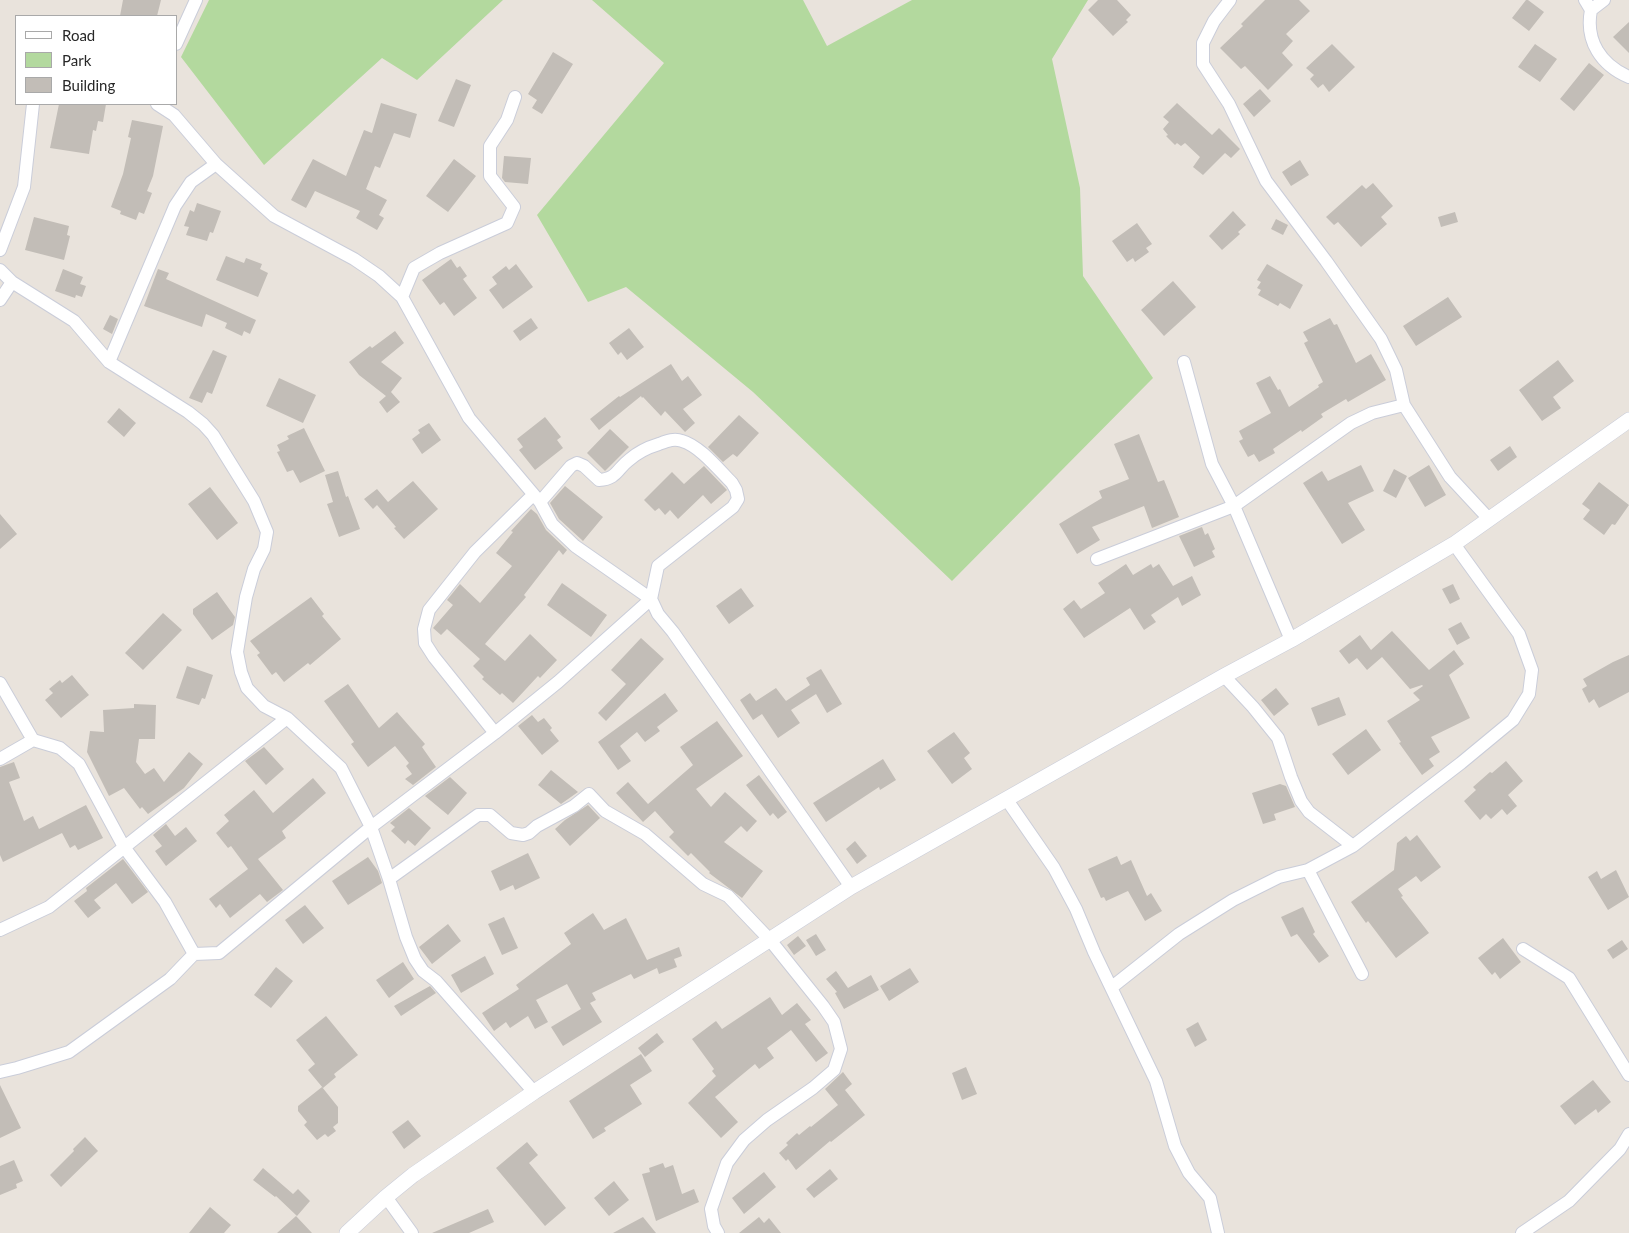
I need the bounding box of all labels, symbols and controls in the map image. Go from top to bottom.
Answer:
legend [15,15,178,105]
text: Road [62,26,95,44]
text: Park [62,51,91,69]
text: Building [62,76,115,94]

